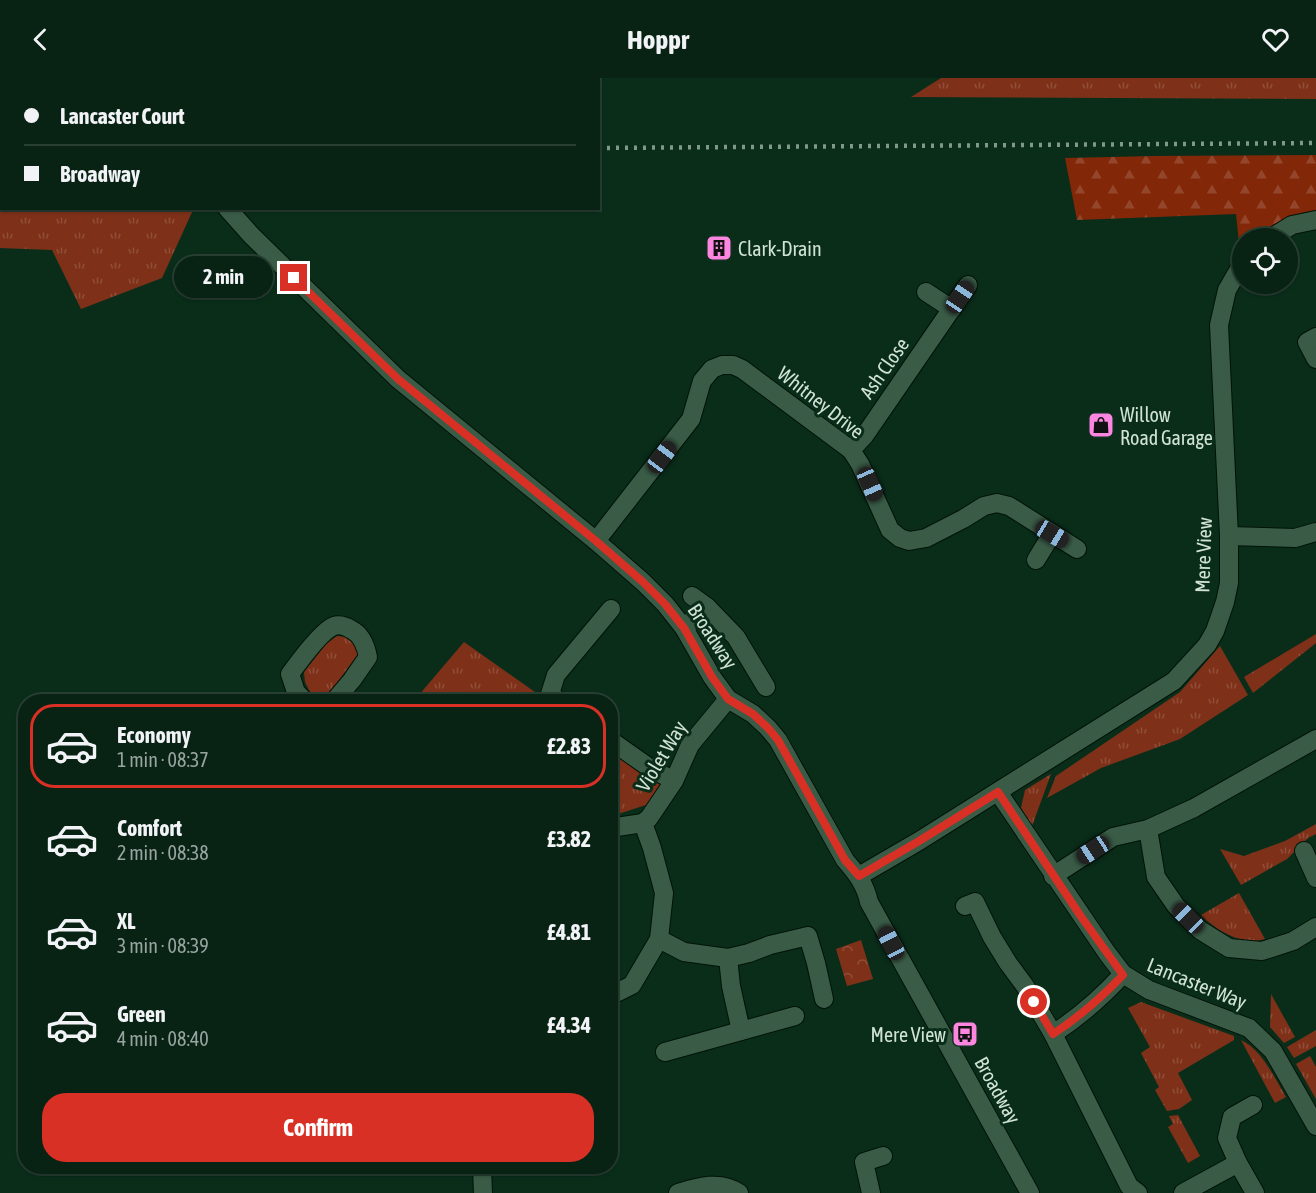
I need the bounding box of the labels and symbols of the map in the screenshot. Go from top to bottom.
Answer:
building icon: Clark-Drain [704,233,734,263]
place label: Clark-Drain [738,237,822,260]
callout: 2 min [174,257,273,299]
route end [280,264,307,291]
car [942,277,978,317]
street label: Ash Close [855,333,913,403]
street label: Whitney Drive [773,361,869,443]
place label: Willow Road Garage [1120,403,1213,449]
shop icon: Willow Road Garage [1086,410,1116,440]
car [644,437,680,477]
car [854,464,886,504]
car [1032,517,1072,551]
street label: Mere View [1190,517,1216,593]
street label: Broadway [684,599,742,673]
street label: Violet Way [631,717,691,795]
car [1073,833,1113,867]
car [1169,899,1207,937]
car [875,923,907,963]
street label: Lancaster Way [1144,953,1250,1013]
route start [1020,988,1047,1015]
bus stop icon: Mere View [950,1019,980,1049]
place label: Mere View [871,1023,946,1046]
street label: Broadway [970,1053,1026,1127]

